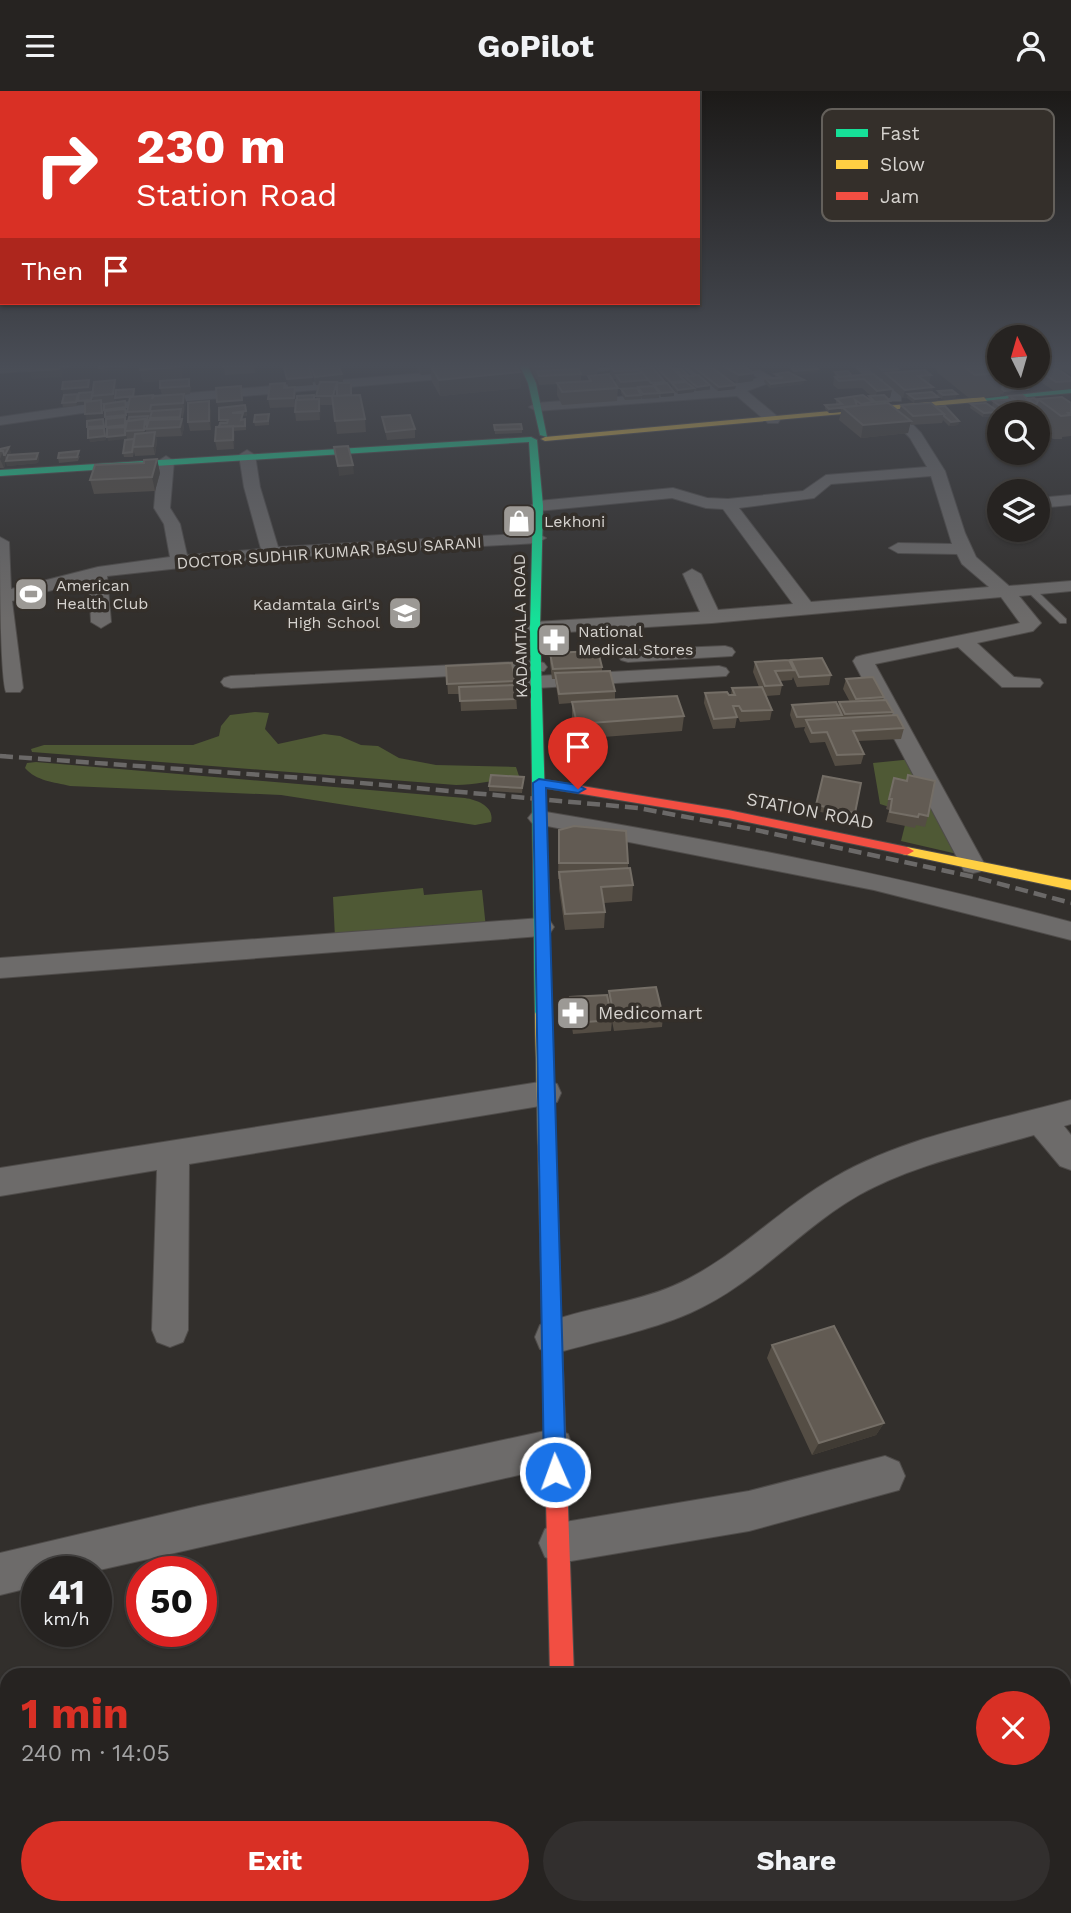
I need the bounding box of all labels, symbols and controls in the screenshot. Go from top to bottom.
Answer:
icon: menu [21,27,59,65]
text: GoPilot [477,27,594,65]
icon: person [1012,27,1050,65]
legend [822,109,1054,221]
text: 230 m [136,117,286,175]
icon: right [21,119,112,210]
text: Fast [880,122,919,145]
text: Slow [880,153,925,176]
text: Station Road [136,176,337,214]
text: Jam [880,185,919,208]
icon: arrive [97,252,135,290]
text: Then [21,256,83,286]
north arrow [987,325,1050,389]
map controls [987,325,1050,542]
button: search [987,402,1050,465]
button: layers [987,479,1050,542]
shop icon: Lekhoni [500,502,538,540]
place label: Lekhoni [544,512,605,531]
street label: DOCTOR SUDHIR KUMAR BASU SARANI [176,532,482,573]
street label: KADAMTALA ROAD [510,554,531,698]
sports icon: American Health Club [12,575,50,613]
place label: American Health Club [56,576,148,613]
school or university icon: Kadamtala Girl's High School [386,594,424,632]
place label: Kadamtala Girl's High School [253,595,380,632]
pharmacy icon: National Medical Stores [535,621,573,659]
place label: National Medical Stores [578,622,693,659]
pin [548,717,608,789]
icon: arrive [559,728,597,766]
street label: STATION ROAD [745,788,876,833]
pharmacy icon: Medicomart [554,994,592,1032]
place label: Medicomart [598,1002,703,1023]
position arrow [518,1435,592,1509]
speed limit sign: 50 [126,1556,217,1647]
text: 41 [48,1571,85,1613]
text: km/h [43,1608,90,1629]
text: 1 min [21,1689,129,1738]
button: close [976,1691,1050,1765]
text: 240 m · 14:05 [21,1740,170,1767]
button: Exit [21,1821,529,1901]
button: Share [543,1821,1050,1901]

